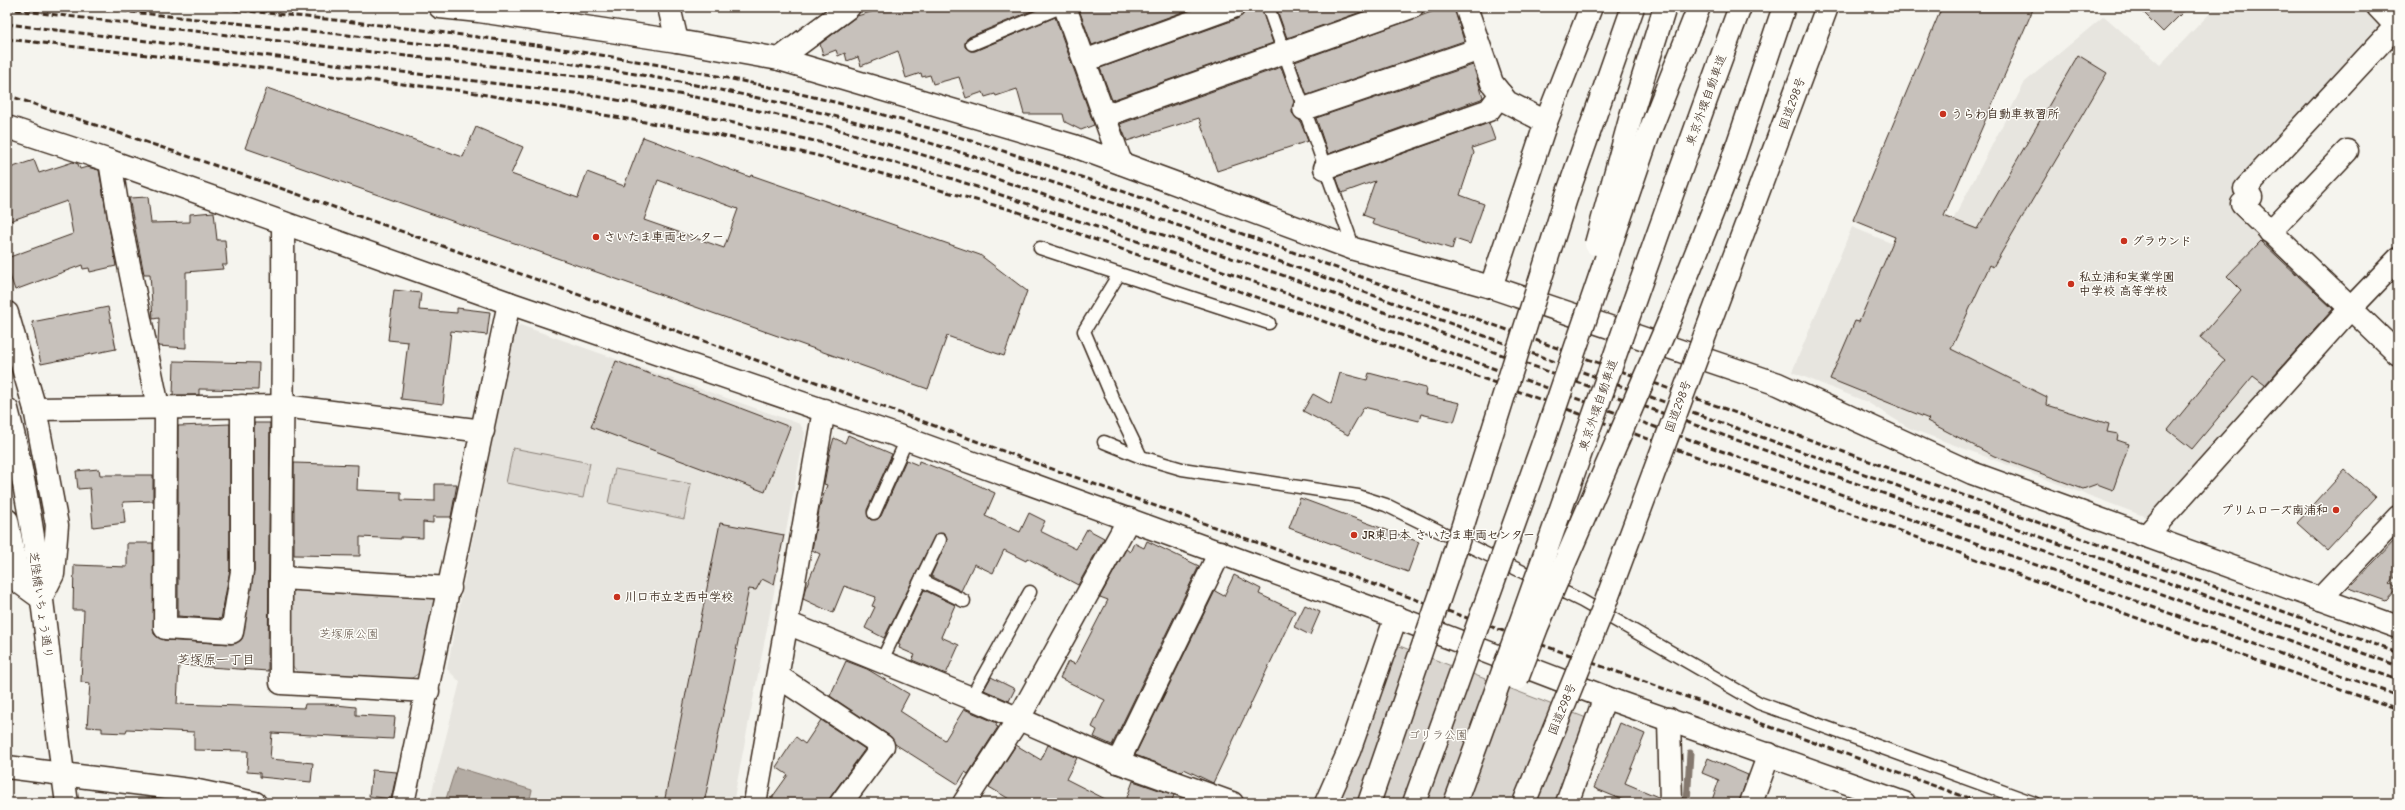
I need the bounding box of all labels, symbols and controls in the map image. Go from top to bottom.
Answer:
street label: 東京外環自動車道 [1683,52,1729,148]
street label: 国道298号 [1776,75,1808,131]
place label: うらわ自動車教習所 [1951,107,2060,121]
marker: うらわ自動車教習所 [1938,109,1948,119]
place label: さいたま車両センター [604,230,724,244]
marker: さいたま車両センター [591,232,601,242]
place label: グラウンド [2132,234,2192,248]
marker: グラウンド [2119,236,2129,246]
place label: 私立浦和実業学園 中学校 高等学校 [2079,270,2175,298]
marker: 私立浦和実業学園 中学校 高等学校 [2066,279,2076,289]
street label: 東京外環自動車道 [1576,357,1620,453]
street label: 国道298号 [1662,378,1694,434]
place label: プリムローズ南浦和 [2221,503,2328,517]
marker: プリムローズ南浦和 [2331,505,2341,515]
place label: JR東日本 さいたま車両センター [1362,528,1535,542]
marker: JR東日本 さいたま車両センター [1349,530,1359,540]
street label: 芝陸橋いちょう通り [27,551,55,659]
place label: 川口市立芝西中学校 [625,590,733,604]
marker: 川口市立芝西中学校 [612,592,622,602]
park label: 芝塚原公園 [319,627,379,641]
district label: 芝塚原一丁目 [177,652,255,667]
street label: 国道298号 [1545,681,1579,737]
park label: ゴリラ公園 [1408,728,1468,742]

